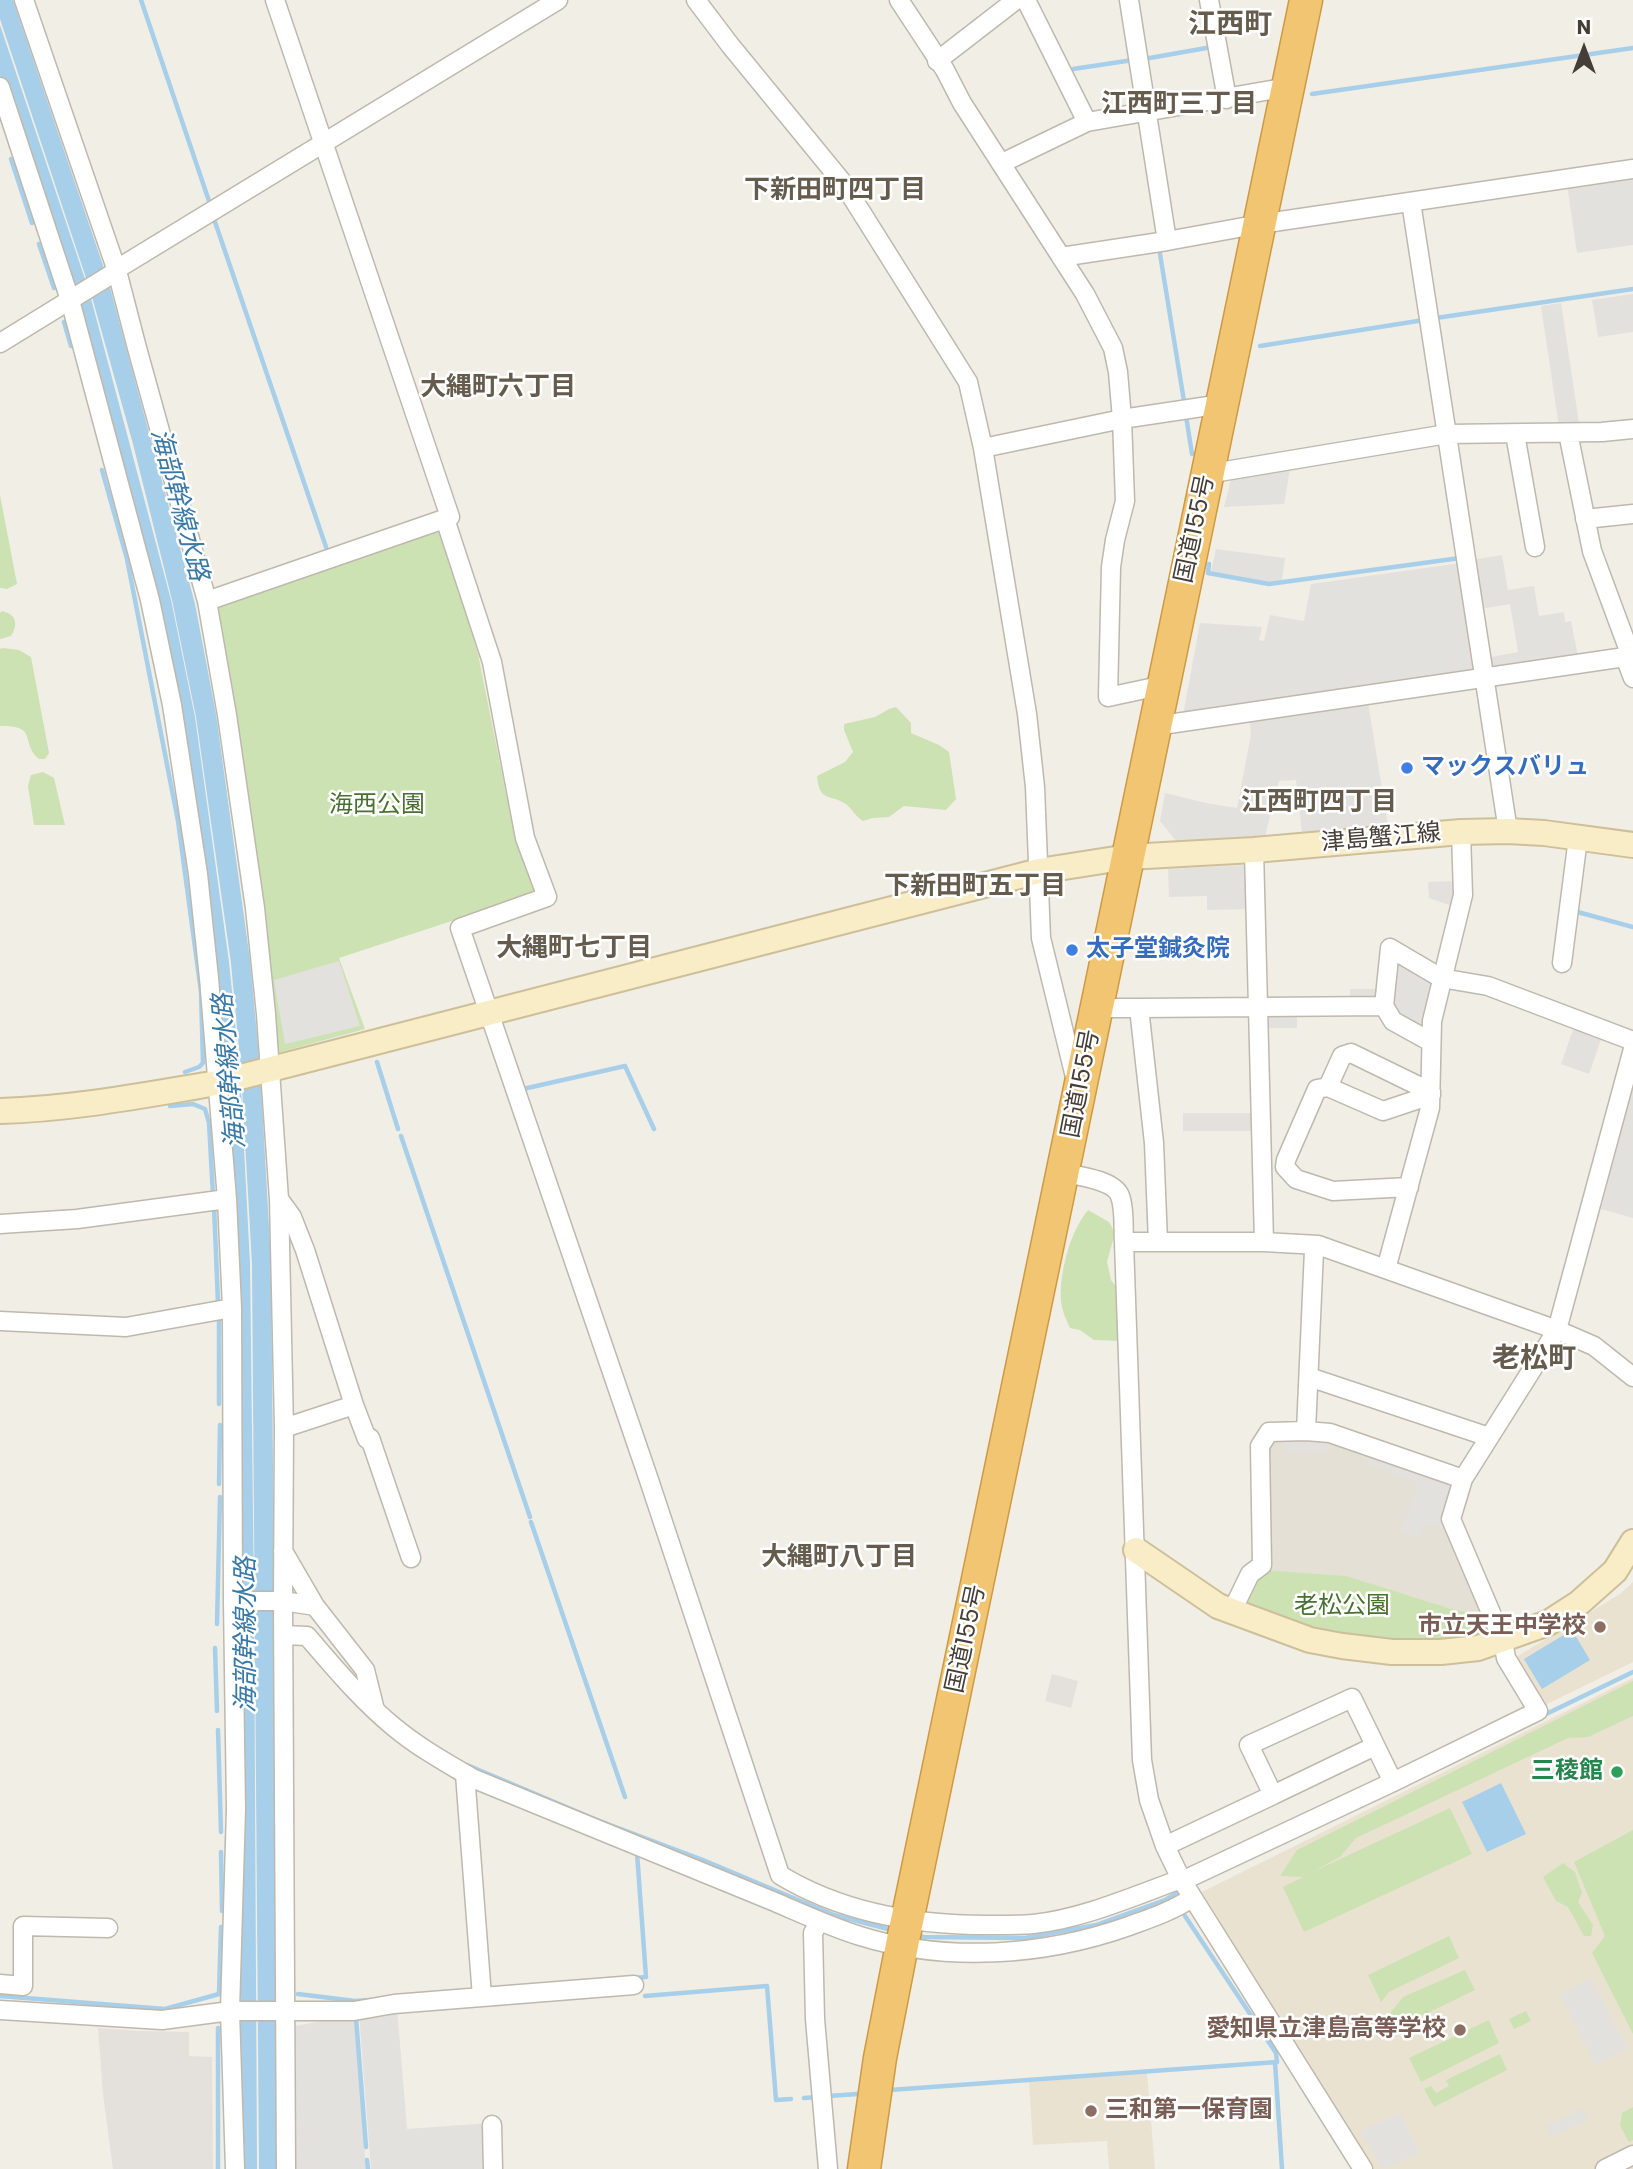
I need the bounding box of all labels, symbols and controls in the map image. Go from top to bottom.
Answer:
district label: 江西町 [1188,9,1272,43]
north arrow [1549,14,1619,84]
text: N [1577,14,1591,41]
district label: 江西町三丁目 [1101,89,1257,121]
district label: 下新田町四丁目 [744,175,926,207]
district label: 大縄町六丁目 [420,372,576,404]
water label: 海部幹線水路 [143,426,213,584]
street label: 国道155号 [1170,472,1222,586]
place label: マックスバリュ [1421,754,1589,782]
marker: マックスバリュ [1399,760,1415,776]
district label: 江西町四丁目 [1241,787,1397,819]
park label: 海西公園 [329,792,425,820]
street label: 津島蟹江線 [1320,819,1442,859]
district label: 下新田町五丁目 [884,871,1066,903]
district label: 大縄町七丁目 [496,933,652,965]
place label: 太子堂鍼灸院 [1086,936,1230,964]
marker: 太子堂鍼灸院 [1064,942,1080,958]
water label: 海部幹線水路 [209,992,253,1150]
street label: 国道155号 [1057,1027,1107,1141]
district label: 老松町 [1492,1343,1576,1377]
district label: 大縄町八丁目 [761,1542,917,1574]
water label: 海部幹線水路 [231,1557,263,1713]
street label: 国道155号 [941,1582,993,1696]
park label: 老松公園 [1294,1593,1390,1621]
place label: 市立天王中学校 [1418,1613,1586,1641]
marker: 市立天王中学校 [1592,1619,1608,1635]
place label: 三稜館 [1531,1758,1603,1786]
marker: 三稜館 [1609,1764,1625,1780]
place label: 愛知県立津島高等学校 [1206,2016,1446,2044]
marker: 愛知県立津島高等学校 [1452,2022,1468,2038]
place label: 三和第一保育園 [1105,2097,1273,2125]
marker: 三和第一保育園 [1083,2103,1099,2119]

